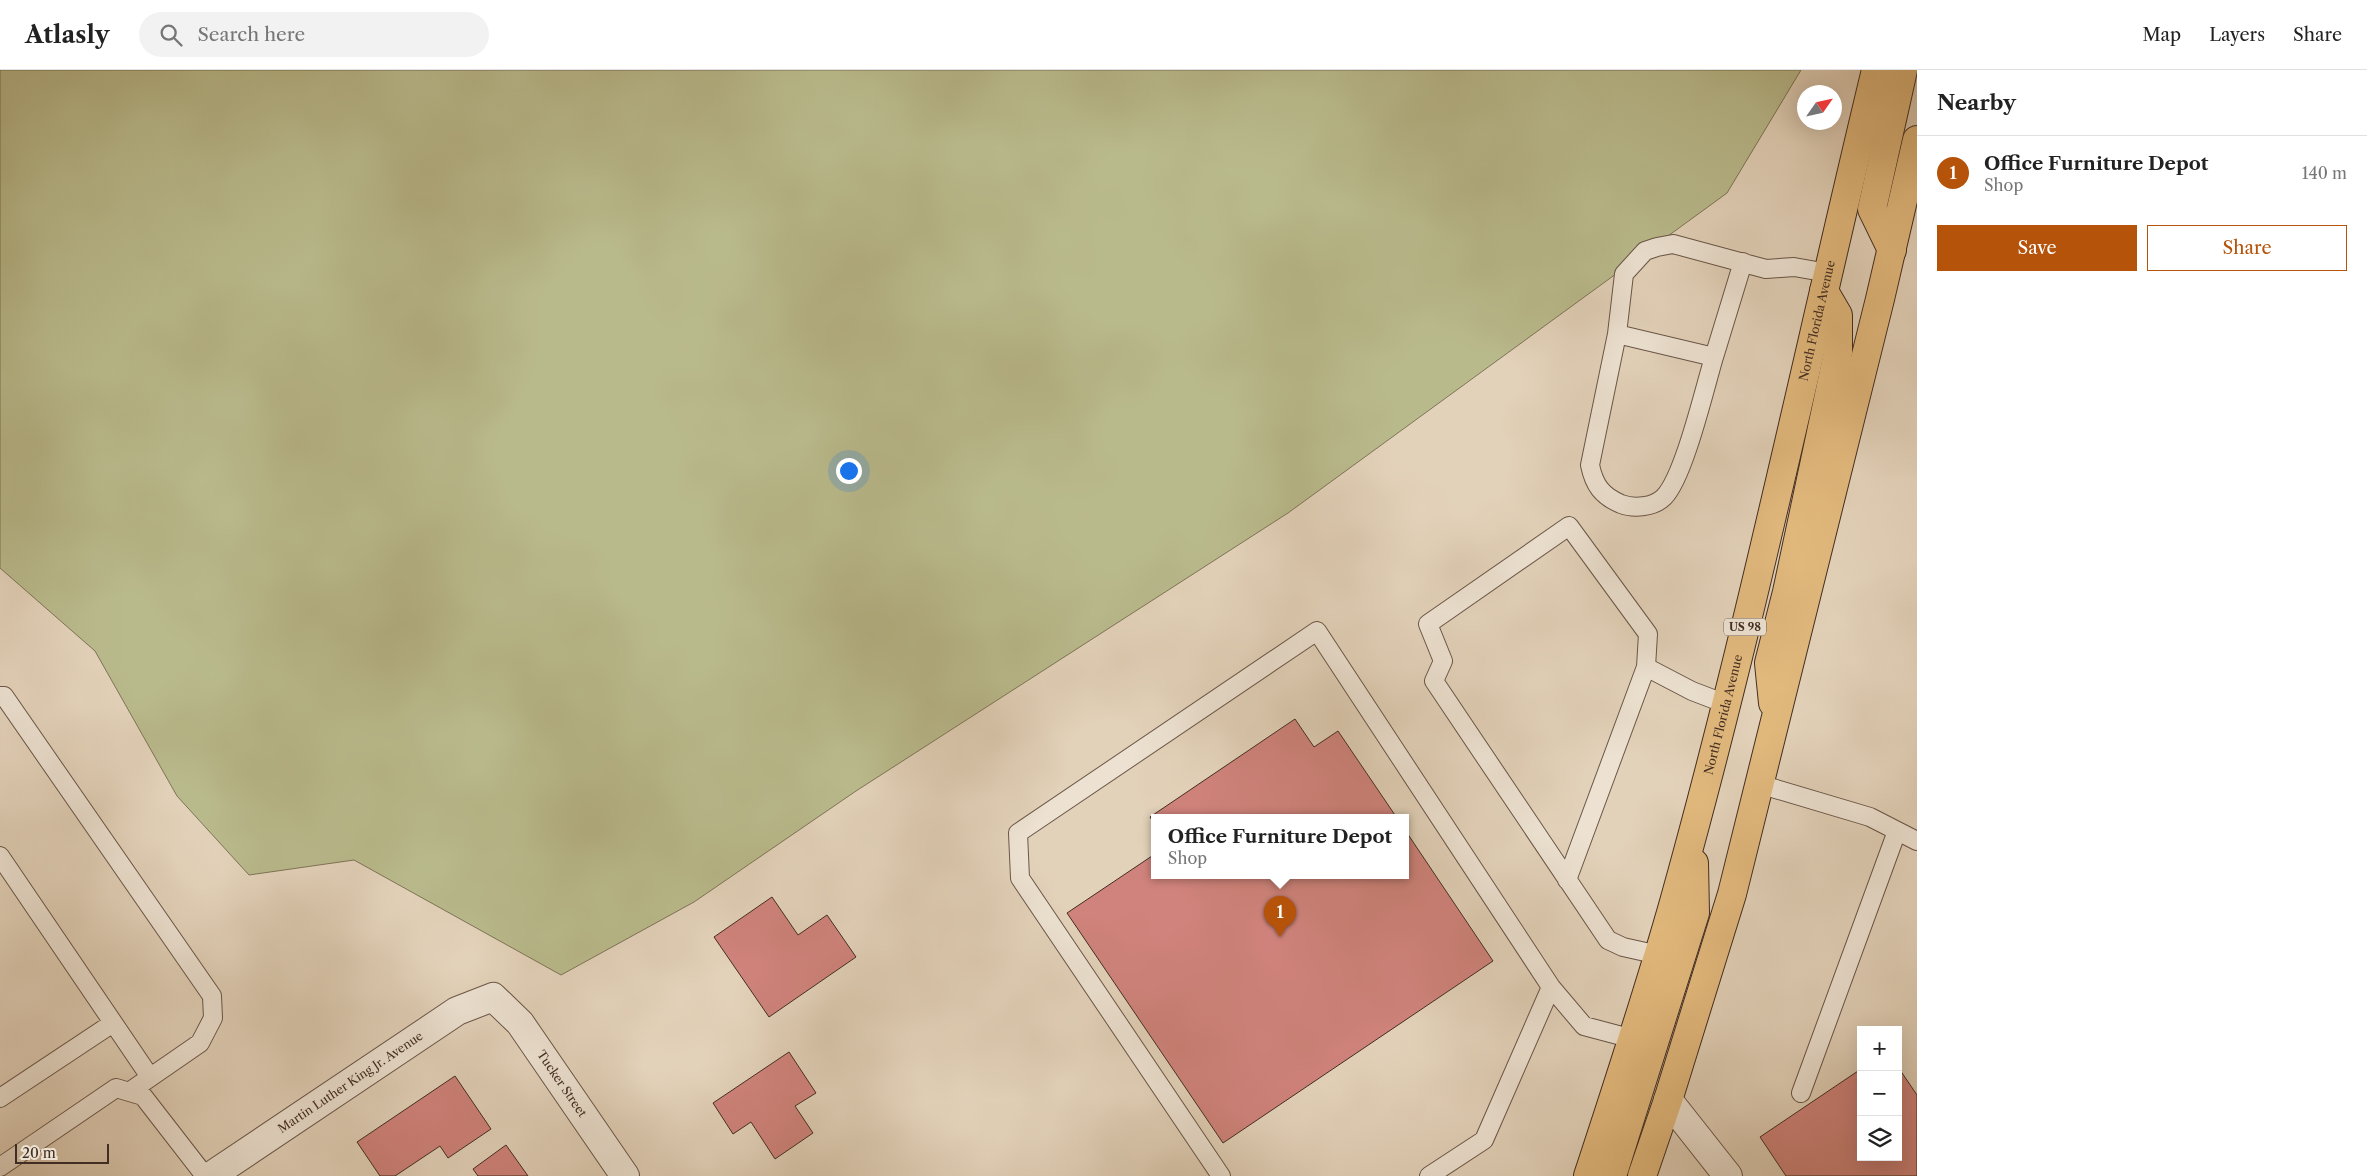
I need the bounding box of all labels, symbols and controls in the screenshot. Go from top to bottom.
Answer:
search box [139,12,489,57]
text: Atlasly [25,20,109,49]
icon: search [157,21,185,49]
text: Search here [197,23,305,46]
text: Map [2143,24,2181,46]
text: Layers [2209,24,2265,46]
text: Share [2293,24,2342,46]
north arrow [1797,85,1842,130]
text: Nearby [1937,90,2016,115]
text: Office Furniture Depot [1984,152,2208,175]
text: 1 [1949,163,1957,183]
text: 140 m [2302,163,2347,183]
text: Shop [1984,175,2023,195]
button: Save [1937,225,2137,271]
button: Share [2147,225,2347,271]
street label: North Florida Avenue [1796,258,1838,382]
your location [836,458,862,484]
road number: US 98 [1724,618,1766,636]
street label: North Florida Avenue [1701,653,1745,776]
popup [1151,814,1409,879]
text: Office Furniture Depot [1168,825,1392,848]
text: Shop [1168,848,1207,868]
pin: 1 [1264,896,1296,937]
map controls [1857,1026,1902,1161]
button: + [1857,1026,1902,1071]
street label: Martin Luther King Jr. Avenue [275,1028,426,1136]
street label: Tucker Street [534,1047,591,1120]
button: − [1857,1071,1902,1116]
button: layers [1857,1116,1902,1161]
scale bar [15,1141,109,1164]
text: 20 m [22,1144,56,1162]

